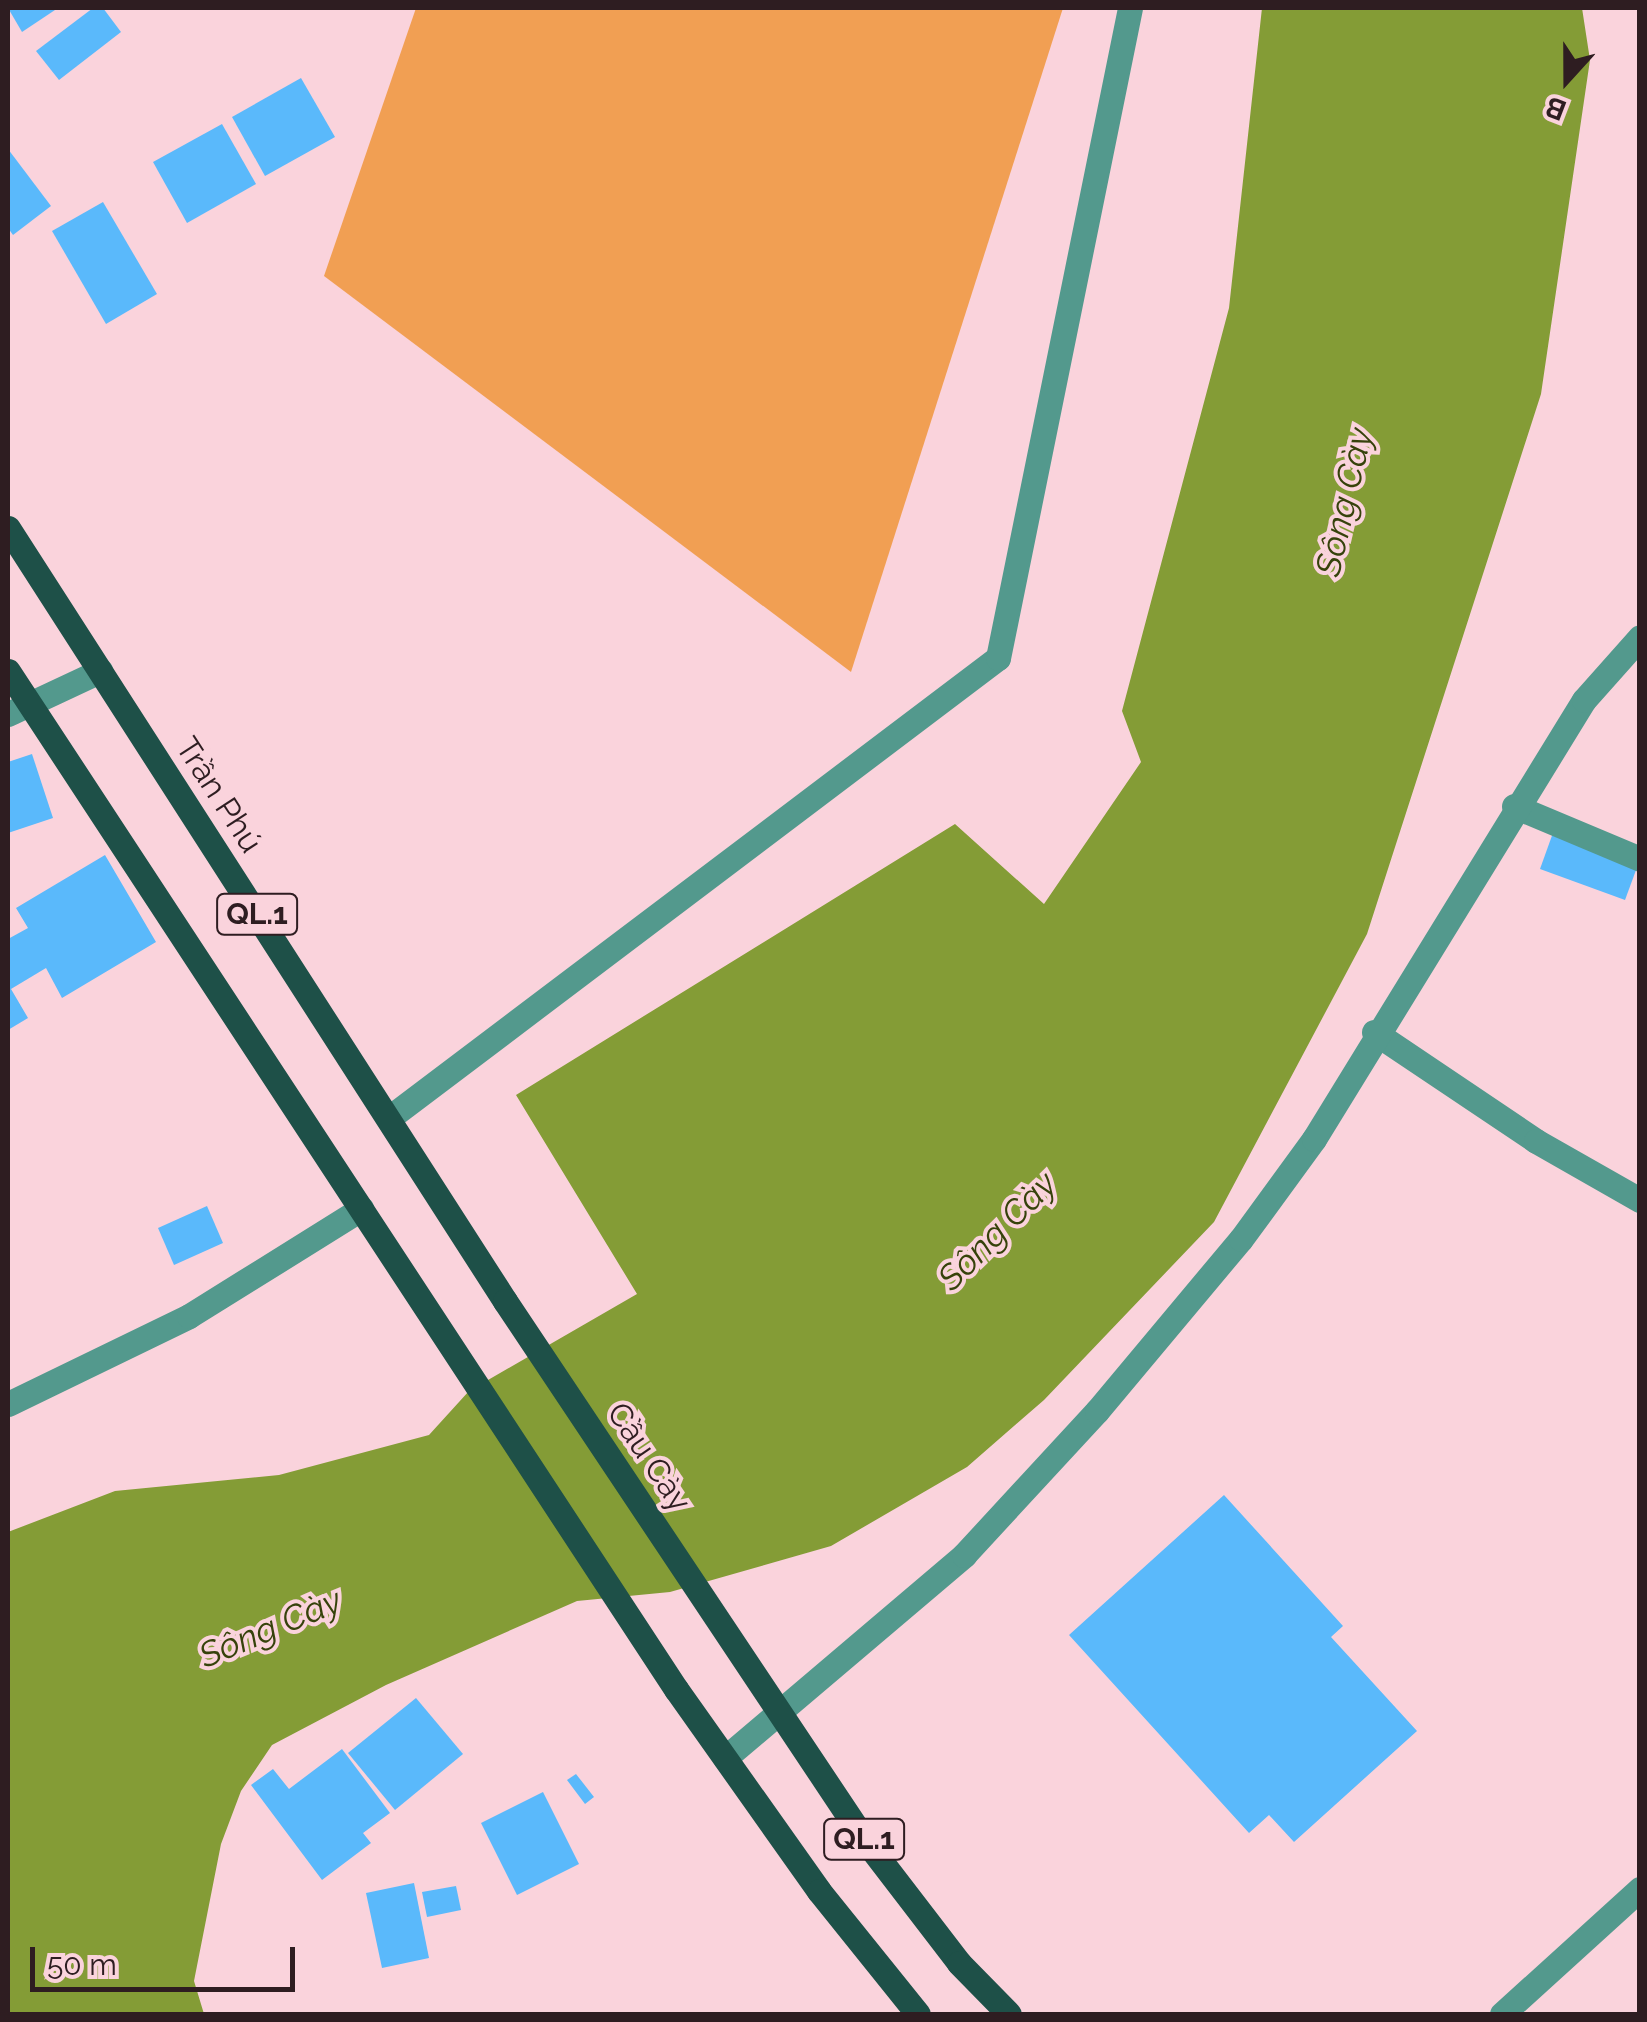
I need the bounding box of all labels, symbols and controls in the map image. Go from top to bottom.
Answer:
north arrow [1517,30,1617,130]
text: B [1541,90,1571,127]
water label: Sông Cày [1307,424,1381,580]
street label: Trần Phú [168,730,270,860]
road number: QL.1 [214,889,300,939]
water label: Sông Cày [929,1163,1065,1299]
street label: Cầu Cày [599,1395,699,1519]
water label: Sông Cày [193,1579,347,1677]
road number: QL.1 [822,1814,906,1864]
scale bar [35,1927,300,1989]
text: 50 m [47,1947,117,1982]

